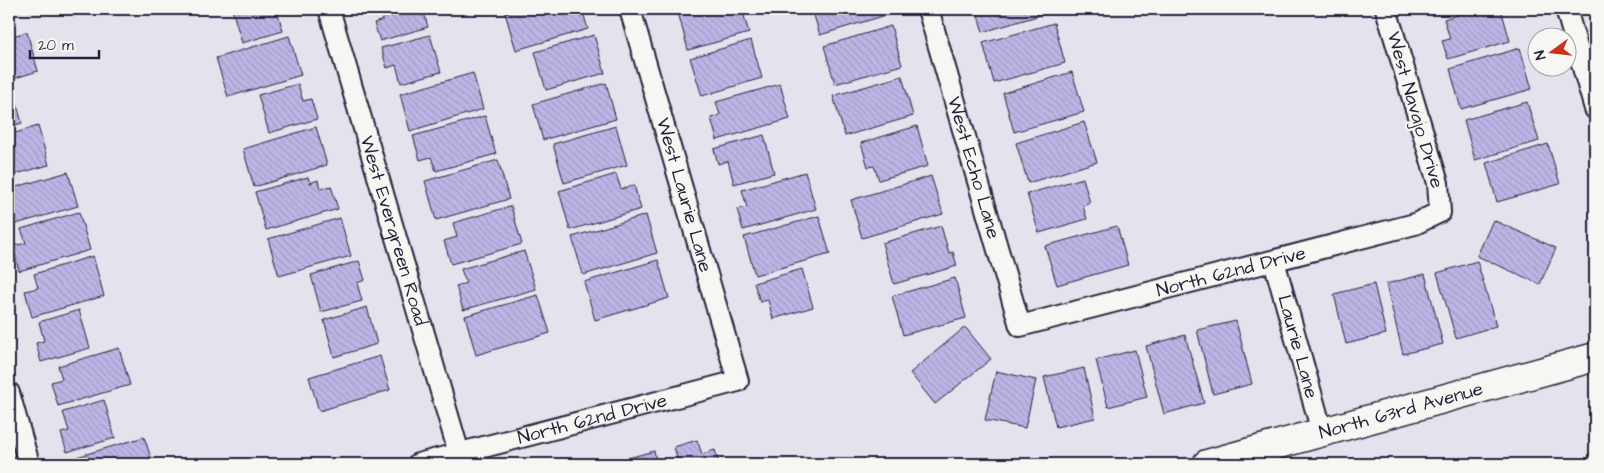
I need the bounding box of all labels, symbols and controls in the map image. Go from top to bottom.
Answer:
scale bar [30,28,99,60]
north arrow [1526,28,1576,78]
street label: West Navajo Drive [1380,29,1450,191]
text: 20 m [38,35,74,56]
text: N [1530,48,1551,62]
street label: West Echo Lane [941,93,1007,242]
street label: West Laurie Lane [649,115,719,275]
street label: West Evergreen Road [353,133,435,329]
street label: North 62nd Drive [1153,239,1309,304]
street label: Laurie Lane [1271,292,1325,402]
street label: North 63rd Avenue [1316,375,1486,446]
street label: North 62nd Drive [515,386,670,451]

